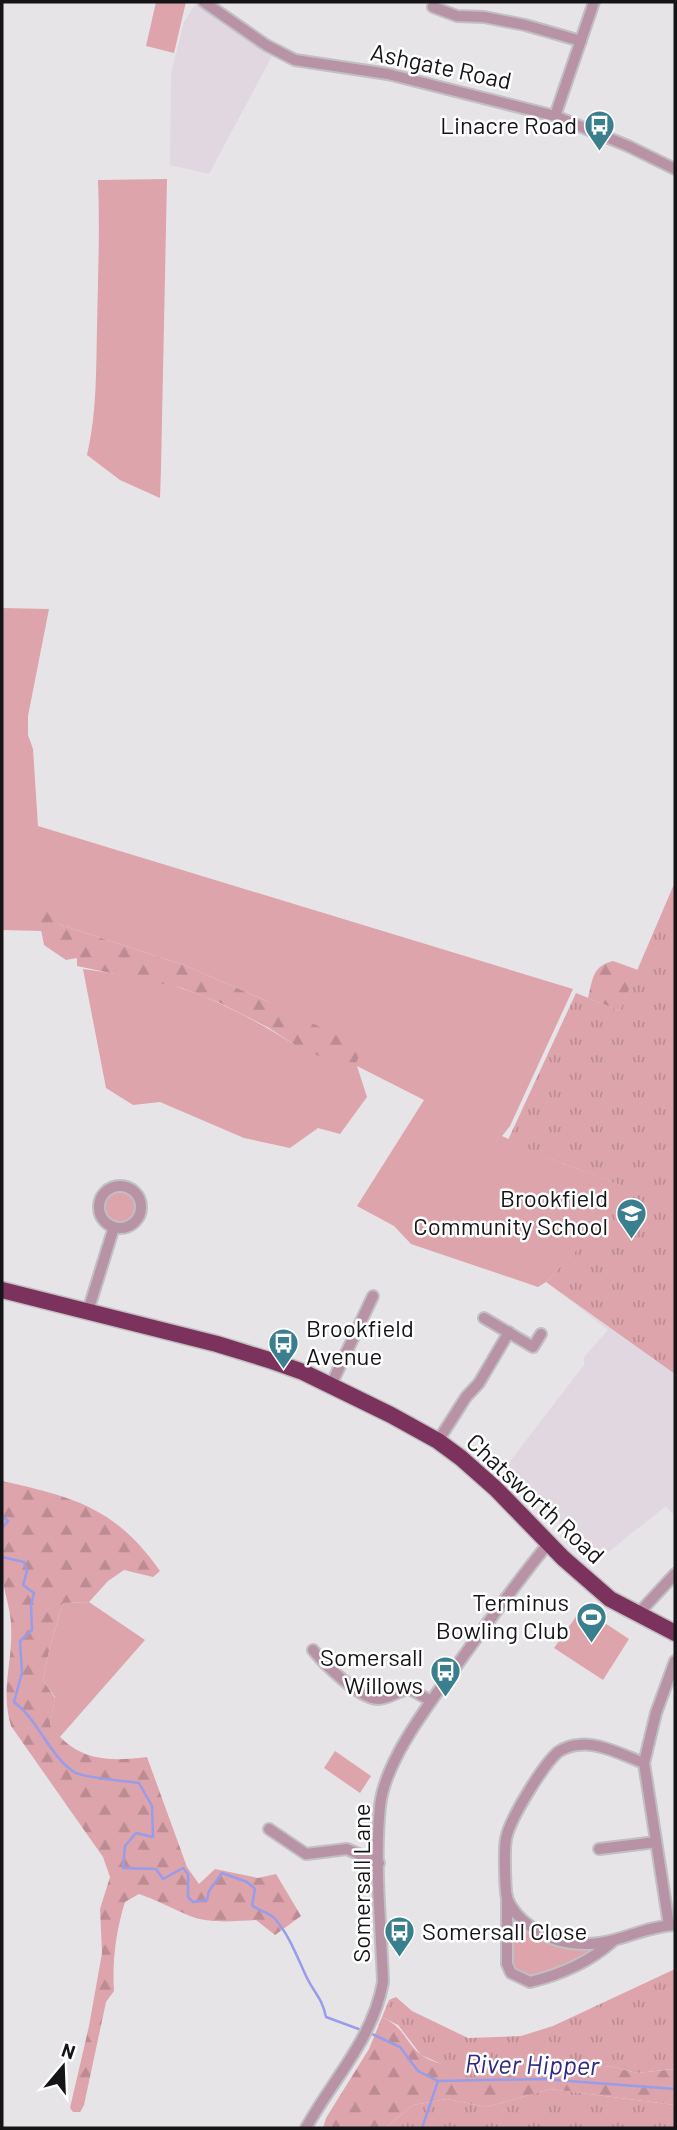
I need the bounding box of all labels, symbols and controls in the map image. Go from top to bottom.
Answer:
street label: Ashgate Road [368,36,514,95]
bus stop icon: Linacre Road [583,109,617,153]
place label: Linacre Road [440,110,577,139]
place label: Brookfield Community School [413,1183,608,1240]
school or university icon: Brookfield Community School [614,1196,648,1240]
place label: Brookfield Avenue [306,1313,414,1370]
bus stop icon: Brookfield Avenue [266,1326,300,1370]
street label: Chatsworth Road [461,1427,611,1569]
place label: Terminus Bowling Club [436,1587,569,1644]
sports icon: Terminus Bowling Club [575,1600,609,1644]
place label: Somersall Willows [320,1642,423,1699]
bus stop icon: Somersall Willows [429,1655,463,1699]
street label: Somersall Lane [346,1803,375,1963]
bus stop icon: Somersall Close [382,1915,416,1959]
place label: Somersall Close [422,1916,587,1945]
north arrow [28,2032,98,2102]
text: N [59,2038,78,2063]
water label: River Hipper [465,2047,600,2080]

